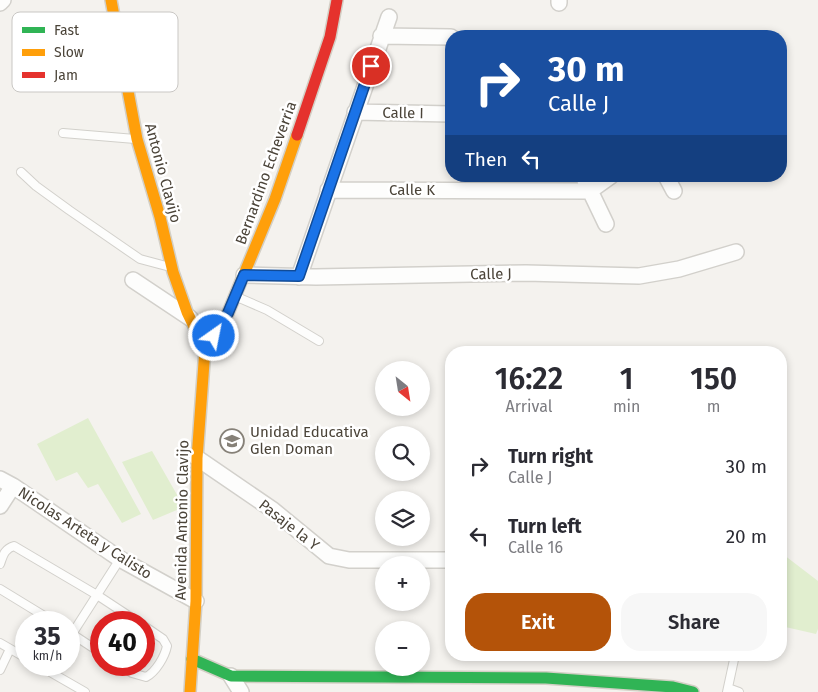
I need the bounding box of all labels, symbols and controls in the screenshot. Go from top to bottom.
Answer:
legend [12,12,178,92]
text: Fast [54,22,80,39]
text: Slow [54,44,84,61]
pin [350,45,392,87]
text: 30 m [548,48,625,90]
icon: right [465,50,530,115]
icon: arrive [357,52,385,80]
text: Jam [54,67,78,84]
text: Calle J [548,90,609,117]
street label: Bernardino Echeverria [232,99,300,247]
street label: Calle I [382,104,424,122]
street label: Antonio Clavijo [141,121,185,225]
icon: left [517,145,545,173]
text: Then [465,148,507,171]
street label: Calle K [389,181,435,199]
street label: Calle J [470,265,512,283]
position arrow [187,309,239,361]
north arrow [375,361,430,416]
map controls [375,361,430,676]
text: 16:22 [495,361,563,397]
text: 1 [620,361,634,397]
text: 150 [690,361,737,397]
text: Arrival [505,397,552,416]
text: min [613,397,640,416]
text: m [707,397,721,416]
place label: Unidad Educativa Glen Doman [250,423,369,458]
button: search [375,426,430,481]
school or university icon: Unidad Educativa Glen Doman [219,428,245,454]
street label: Avenida Antonio Clavijo [172,440,192,600]
text: Turn right [508,445,593,468]
icon: right [465,452,493,480]
text: 30 m [726,455,767,478]
text: Calle J [508,468,552,487]
street label: Nicolas Arteta y Calisto [15,483,155,583]
button: layers [375,491,430,546]
street label: Pasaje la Y [255,496,323,555]
text: Turn left [508,515,582,538]
icon: left [465,522,493,550]
text: 20 m [726,525,767,548]
text: Calle 16 [508,538,563,557]
button: + [375,556,430,611]
button: Exit [465,593,611,651]
button: Share [621,593,767,651]
speed limit sign: 40 [90,611,155,676]
button: − [375,621,430,676]
text: 35 [34,622,61,652]
text: km/h [33,649,62,663]

